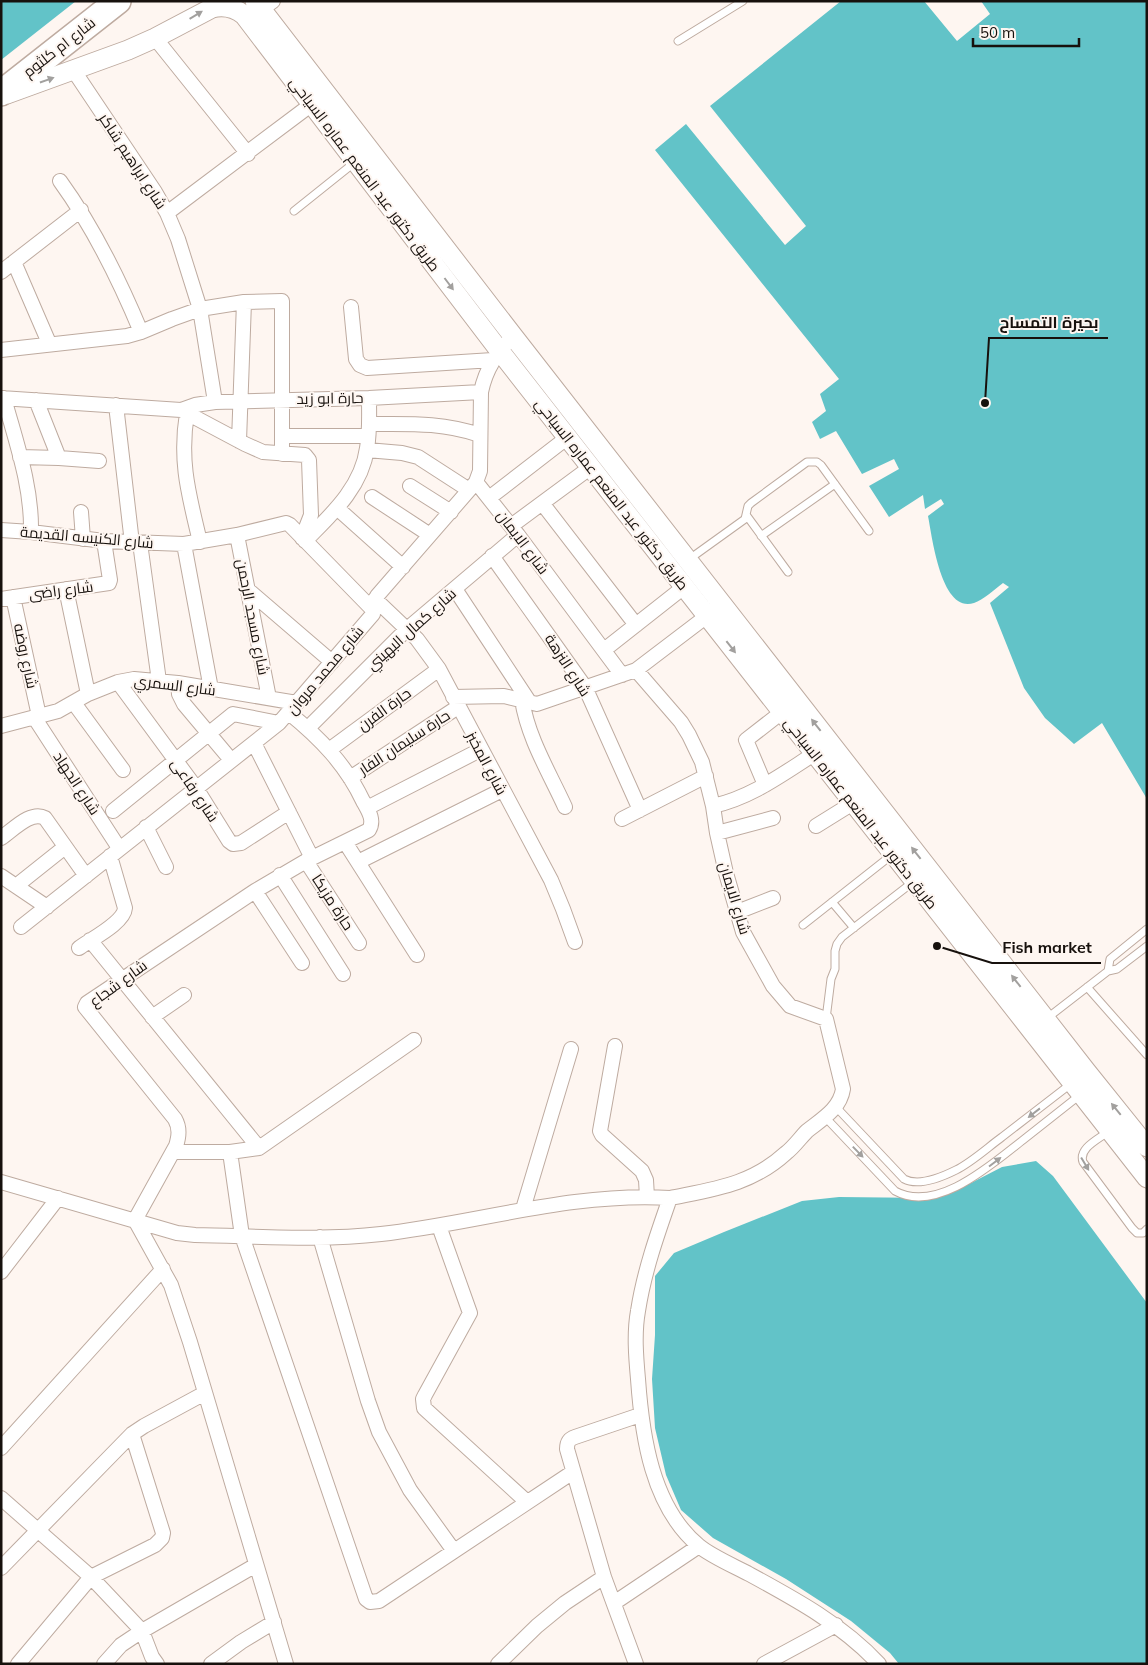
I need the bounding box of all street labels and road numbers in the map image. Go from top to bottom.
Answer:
street label: شارع ام كلثوم [19,13,100,83]
street label: طريق دكتور عبد المنعم عماره السياحي [283,73,444,277]
street label: شارع ابراهيم شاكر [93,109,171,214]
street label: حارة ابو زيد [296,388,364,408]
street label: طريق دكتور عبد المنعم عماره السياحي [529,394,693,596]
street label: شارع الايمان [491,506,553,579]
street label: شارع الكنيسه القديمة [19,522,155,554]
street label: شارع مسجد الرحمن [230,557,274,677]
street label: شارع راضى [28,577,95,605]
street label: شارع كمال البهيني [362,584,462,677]
street label: شارع روضه [8,622,42,691]
street label: شارع محمد مروان [282,622,369,720]
street label: شارع النزهة [539,630,595,701]
street label: شارع السمري [133,671,217,702]
street label: حارة الفرن [353,683,415,736]
street label: حارة سليمان الفار [354,705,454,780]
street label: طريق دكتور عبد المنعم عماره السياحي [778,713,942,915]
street label: شارع المخبز [460,727,512,799]
street label: شارع الجهاد [48,748,105,819]
street label: شارع رفاعى [165,755,223,827]
street label: شارع الايمان [713,859,755,937]
street label: حارة مزيكا [308,870,358,934]
street label: شارع شجاع [85,956,152,1012]

